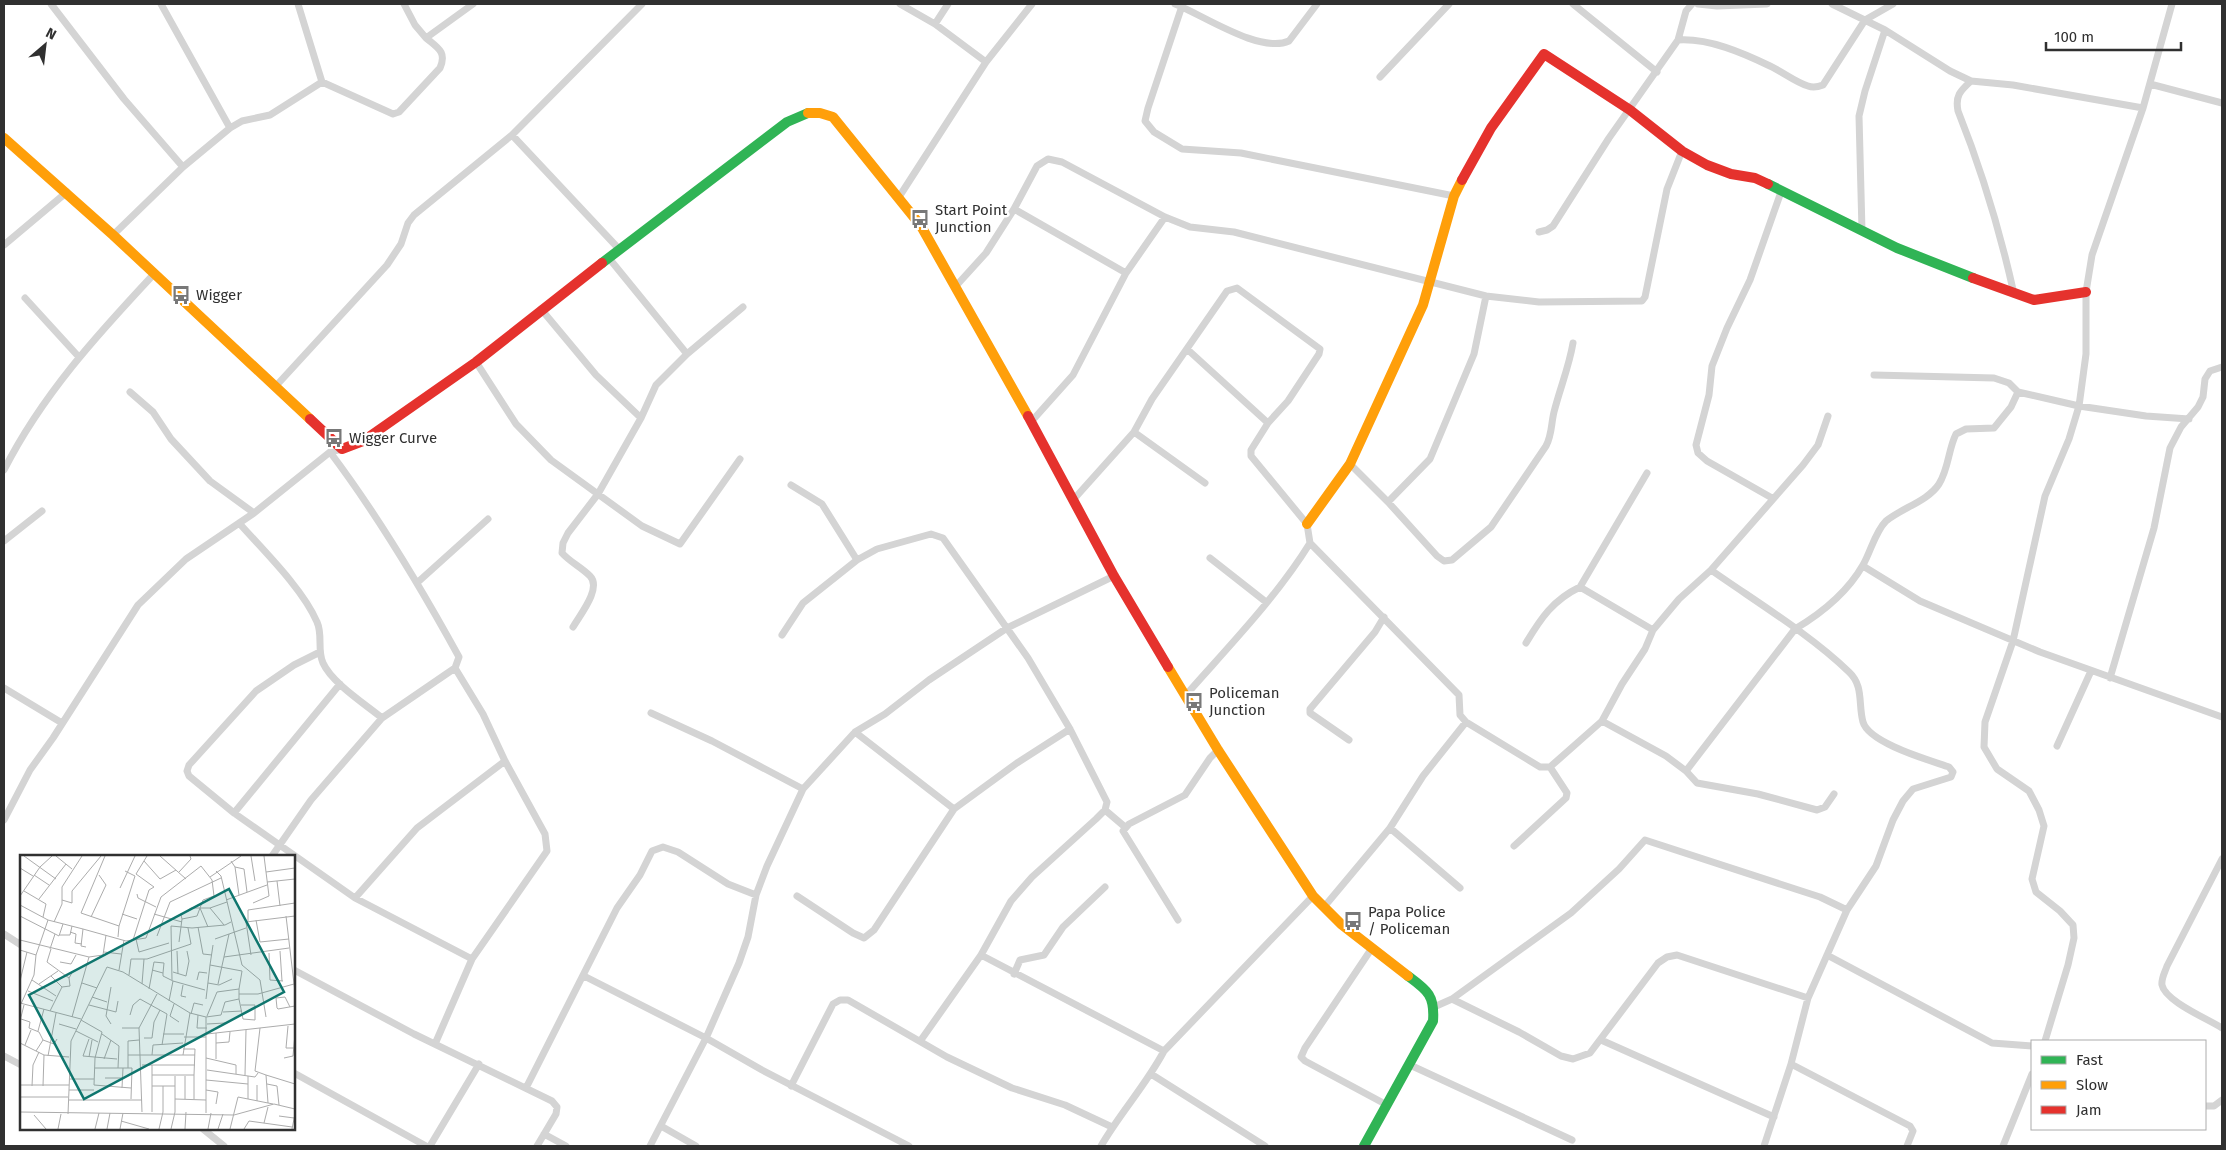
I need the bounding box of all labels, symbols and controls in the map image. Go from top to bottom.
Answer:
north arrow [20,20,70,70]
scale bar [2046,20,2181,52]
text: N [43,24,59,44]
text: 100 m [2054,28,2094,46]
place label: Start Point Junction [935,201,1008,236]
bus stop icon: Start Point Junction [909,208,931,230]
bus stop icon: Wigger [170,284,192,306]
place label: Wigger [196,286,242,304]
bus stop icon: Wigger Curve [323,427,345,449]
place label: Wigger Curve [349,429,437,447]
place label: Policeman Junction [1209,684,1280,719]
bus stop icon: Policeman Junction [1183,691,1205,713]
inset map [20,855,295,1130]
place label: Papa Police / Policeman [1368,903,1450,938]
bus stop icon: Papa Police / Policeman [1342,910,1364,932]
legend [2031,1040,2206,1130]
text: Fast [2076,1051,2103,1069]
text: Slow [2076,1076,2108,1094]
text: Jam [2076,1101,2102,1119]

